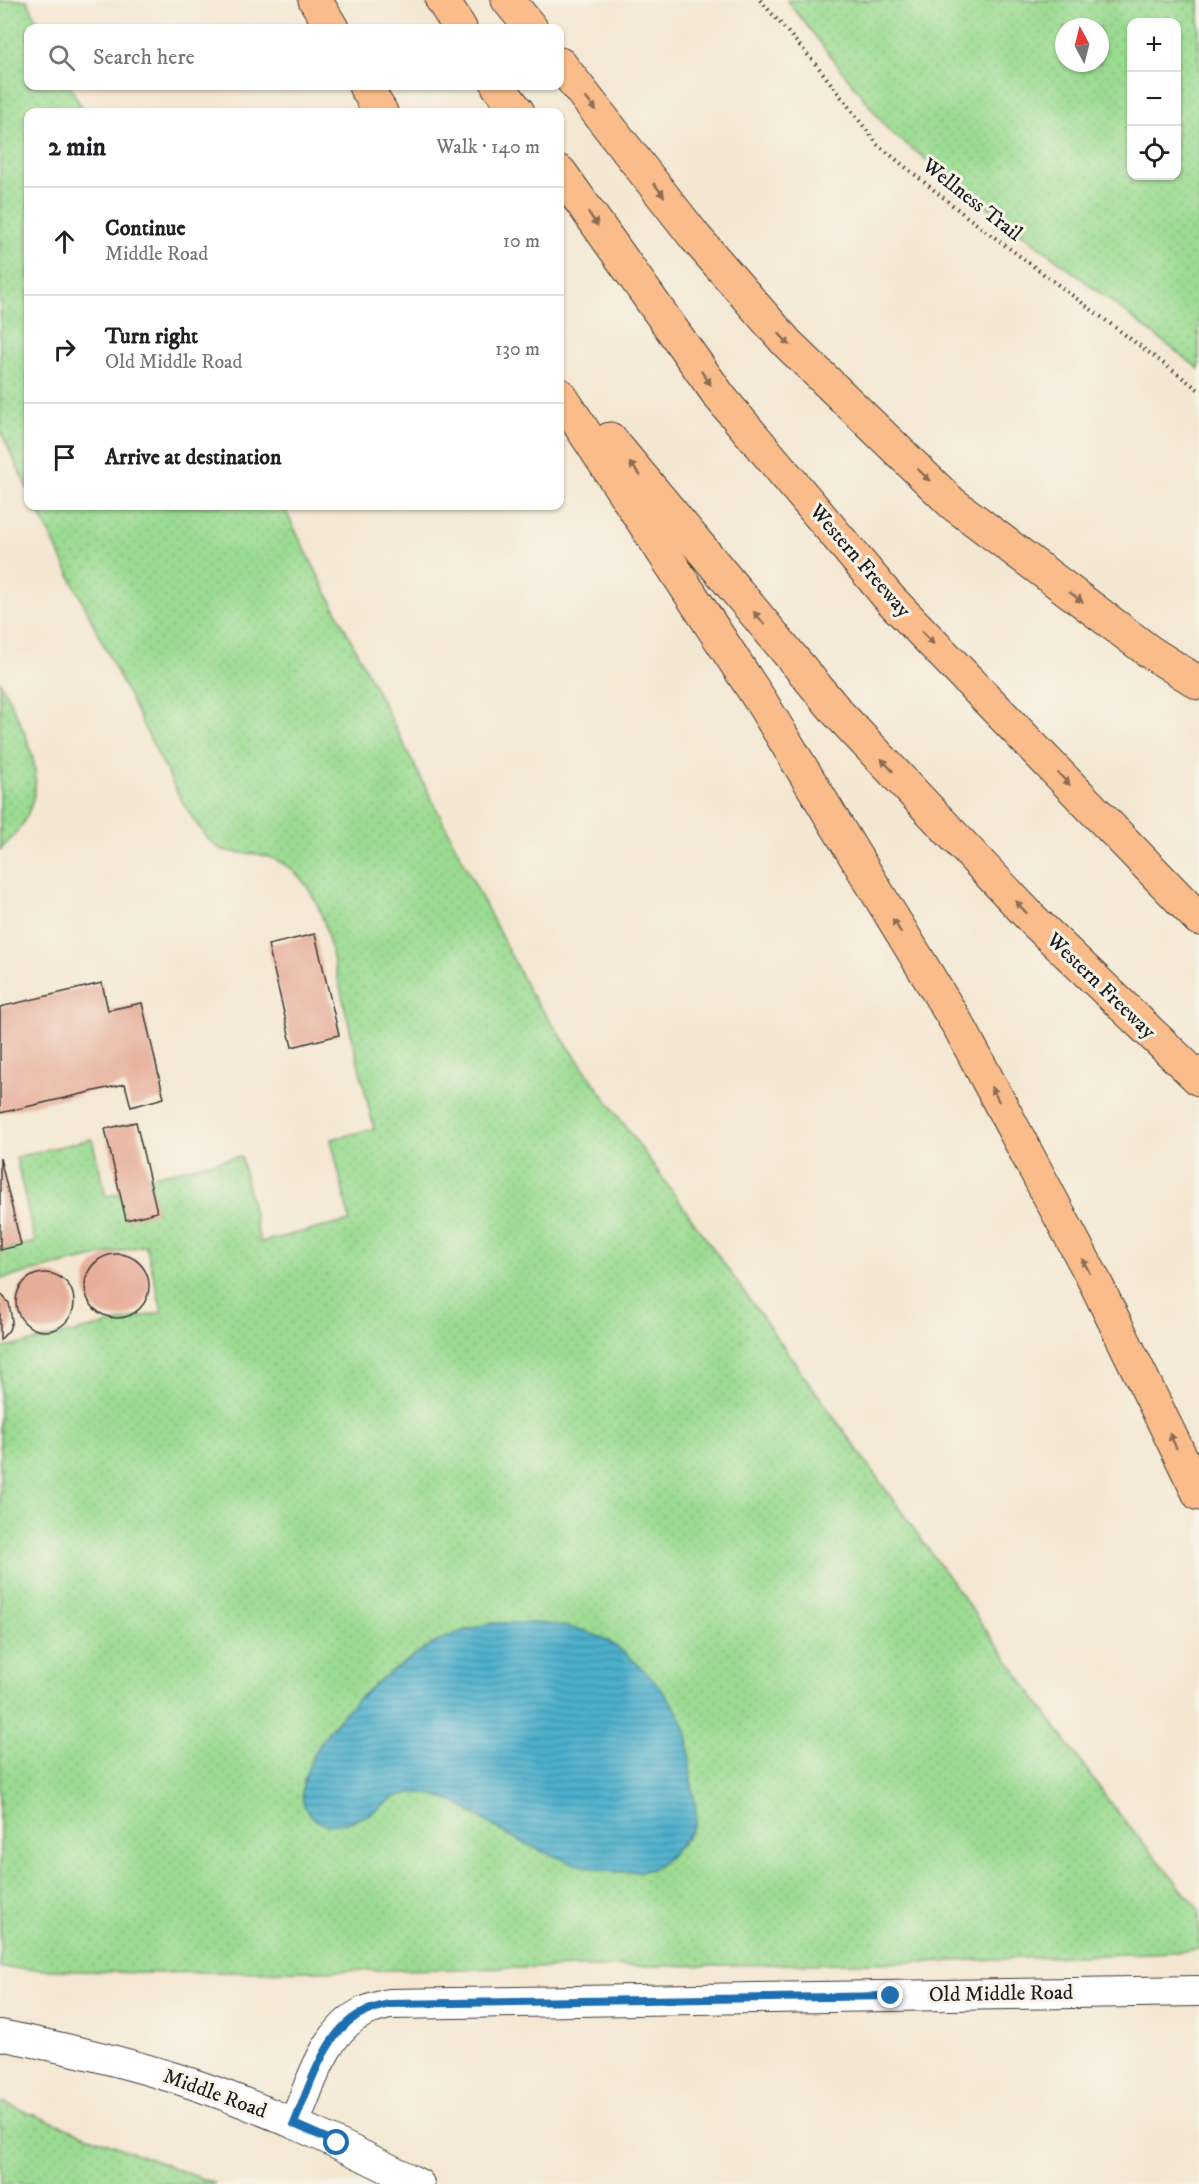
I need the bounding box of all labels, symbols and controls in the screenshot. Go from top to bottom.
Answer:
north arrow [1055,18,1109,72]
map controls [1127,18,1181,180]
button: + [1127,18,1181,72]
search box [24,24,564,90]
icon: search [45,41,78,74]
text: Search here [93,44,195,71]
button: − [1127,72,1181,126]
one-way arrow [585,96,597,111]
button: locate [1127,126,1181,180]
text: 2 min [48,131,106,164]
text: Walk · 140 m [436,135,540,160]
street label: Wellness Trail [916,152,1028,248]
one-way arrow [653,181,665,197]
one-way arrow [587,211,599,227]
text: Continue [105,215,186,242]
icon: ahead [48,225,81,258]
text: 10 m [503,229,540,254]
text: Middle Road [105,242,208,267]
text: Turn right [105,323,198,350]
one-way arrow [777,332,791,347]
icon: right [48,333,81,366]
text: 130 m [495,337,540,362]
text: Old Middle Road [105,350,243,375]
one-way arrow [700,370,712,386]
icon: arrive [48,441,81,474]
text: Arrive at destination [105,444,282,471]
one-way arrow [629,461,641,476]
one-way arrow [916,468,931,482]
street label: Western Freeway [803,498,917,624]
one-way arrow [1067,591,1083,603]
one-way arrow [754,611,766,626]
one-way arrow [921,631,935,645]
one-way arrow [881,759,895,773]
one-way arrow [1056,771,1070,785]
one-way arrow [1014,900,1028,915]
one-way arrow [892,918,903,934]
street label: Western Freeway [1040,927,1162,1045]
one-way arrow [990,1086,1000,1103]
one-way arrow [1082,1258,1091,1275]
one-way arrow [1168,1433,1178,1450]
street label: Old Middle Road [929,1980,1074,2008]
route end [877,1982,903,2008]
street label: Middle Road [160,2063,271,2125]
route start [323,2129,349,2155]

